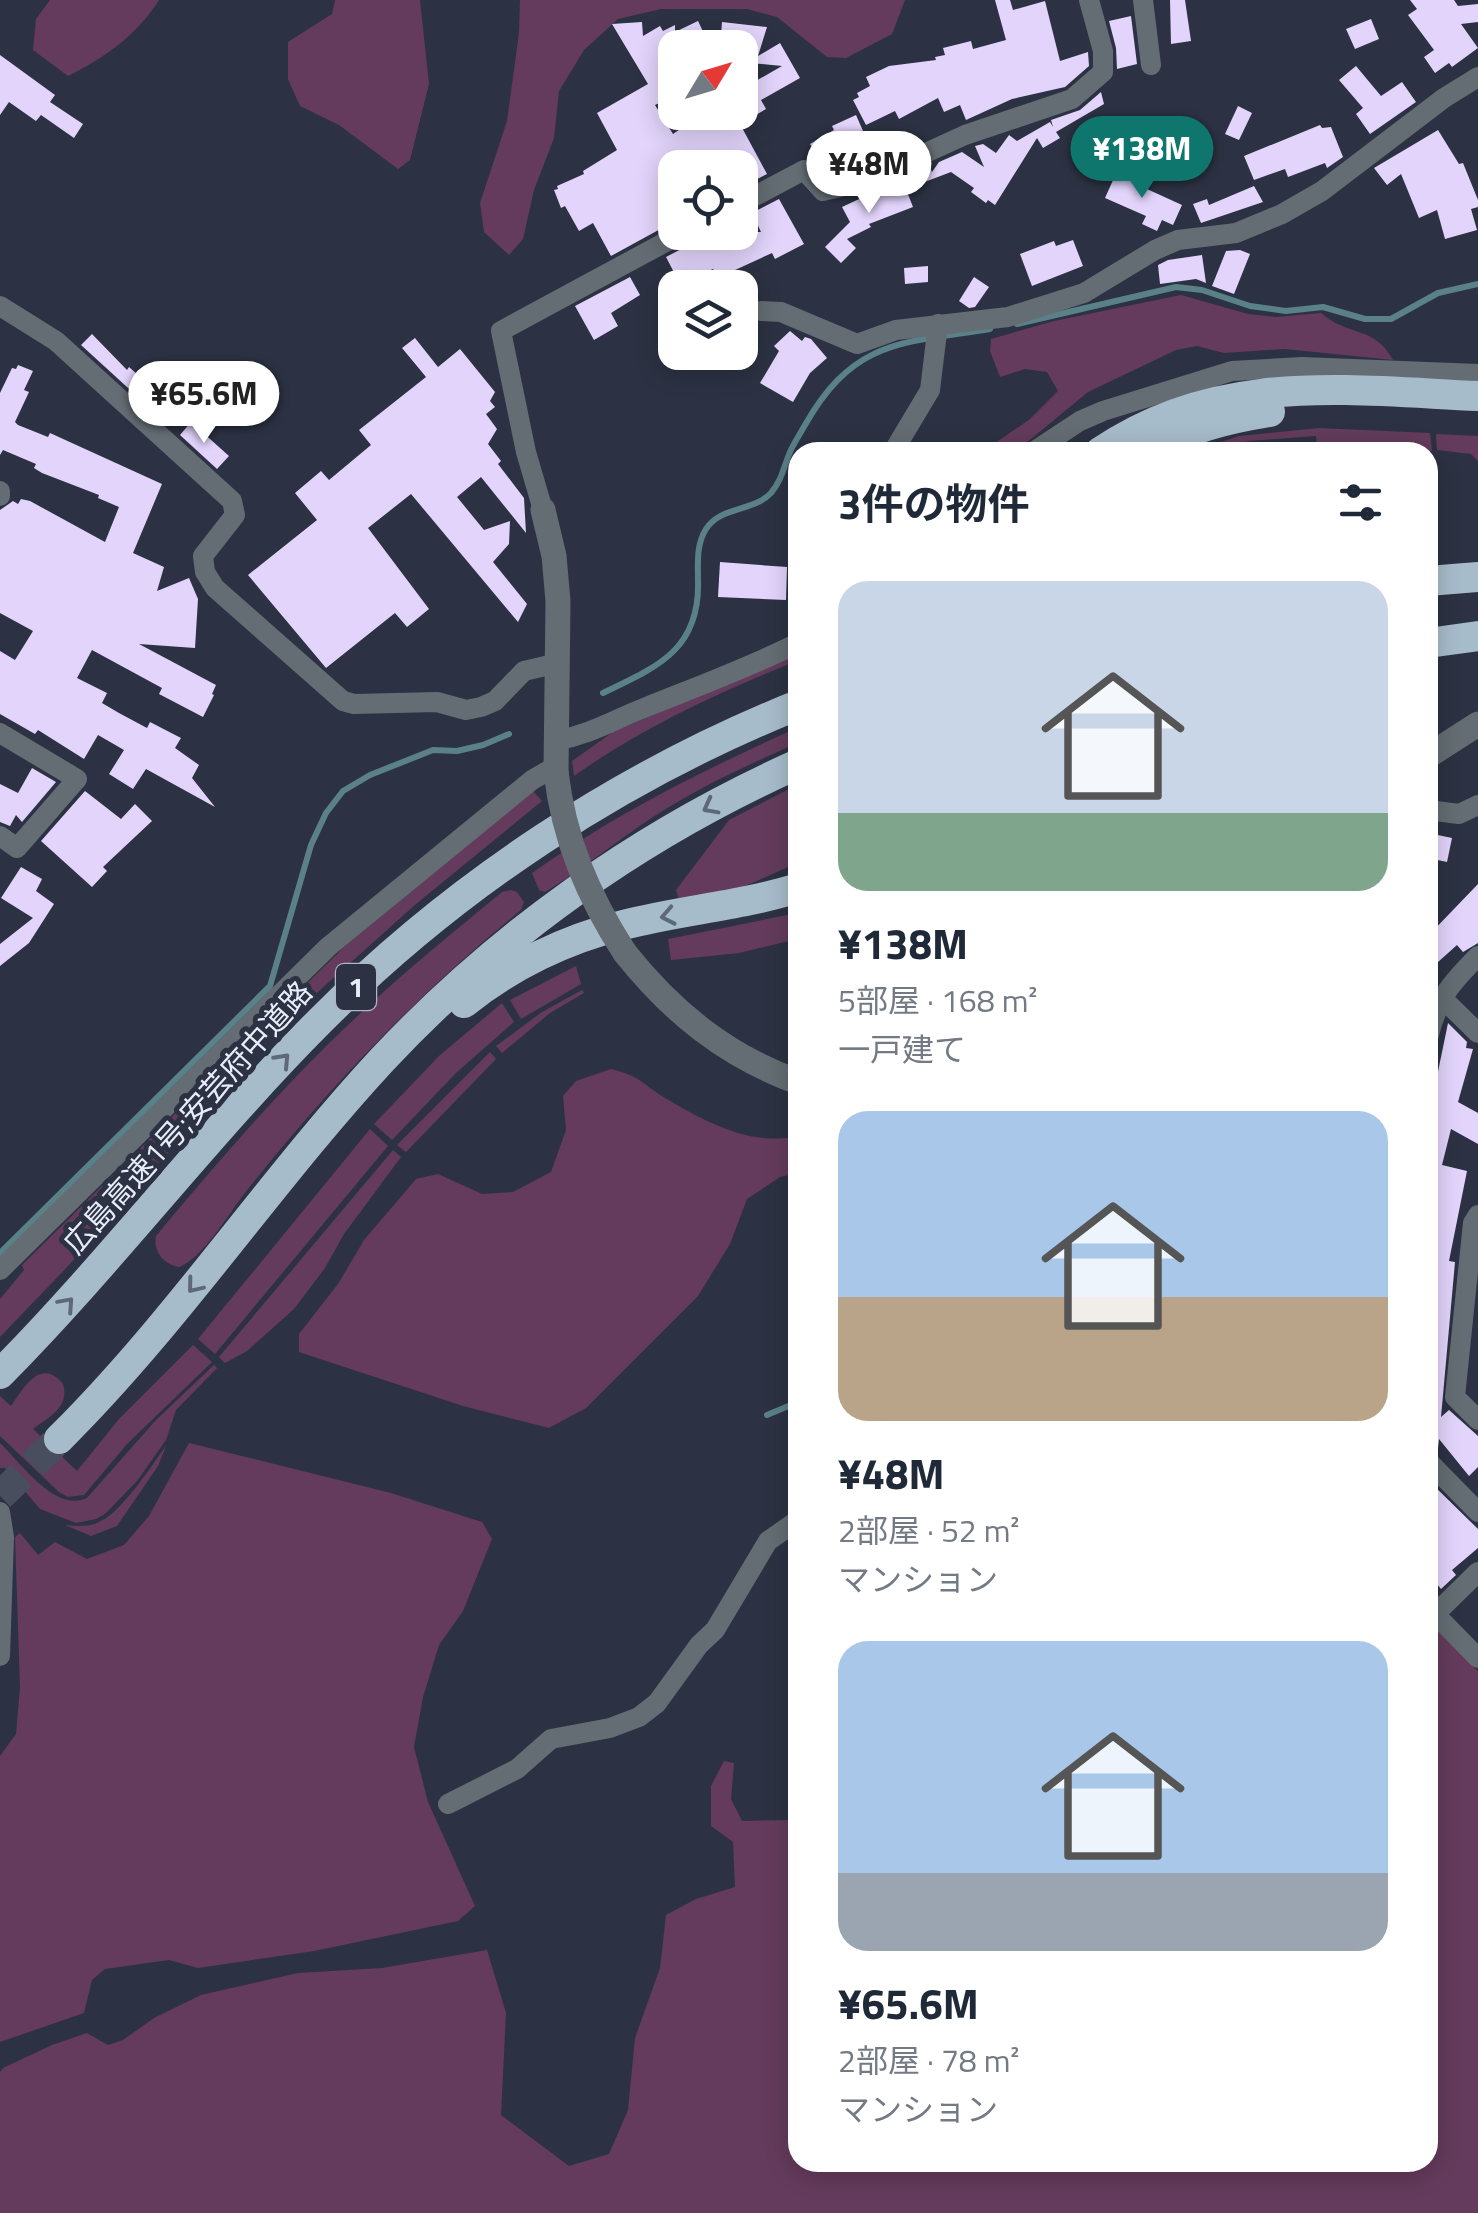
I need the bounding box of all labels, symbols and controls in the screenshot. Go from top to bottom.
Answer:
north arrow [658,30,758,130]
map controls [658,30,758,370]
pin: ¥138M [1072,116,1212,201]
text: ¥138M [1092,124,1192,172]
pin: ¥48M [810,131,928,216]
text: ¥48M [828,139,910,187]
button: locate [658,150,758,250]
button: layers [658,270,758,370]
pin: ¥65.6M [123,361,285,446]
text: ¥65.6M [150,369,258,417]
text: 3件の物件 [838,471,1030,535]
icon: filters [1333,475,1388,530]
icon: home [1023,646,1203,826]
one-way arrow [703,795,721,814]
one-way arrow [660,905,676,926]
text: ¥138M [838,911,968,975]
road number: 1 [336,964,376,1010]
street label: 広島高速1号;安芸府中道路 [52,970,323,1264]
text: 5部屋 · 168 m² [838,976,1037,1024]
text: 一戸建て [838,1025,966,1073]
one-way arrow [271,1053,289,1072]
icon: home [1023,1176,1203,1356]
one-way arrow [188,1274,206,1292]
one-way arrow [56,1297,74,1316]
text: ¥48M [838,1441,945,1505]
text: 2部屋 · 52 m² [838,1506,1020,1554]
text: マンション [838,1555,998,1603]
icon: home [1023,1706,1203,1886]
text: ¥65.6M [838,1971,979,2035]
text: 2部屋 · 78 m² [838,2036,1020,2084]
text: マンション [838,2085,998,2133]

